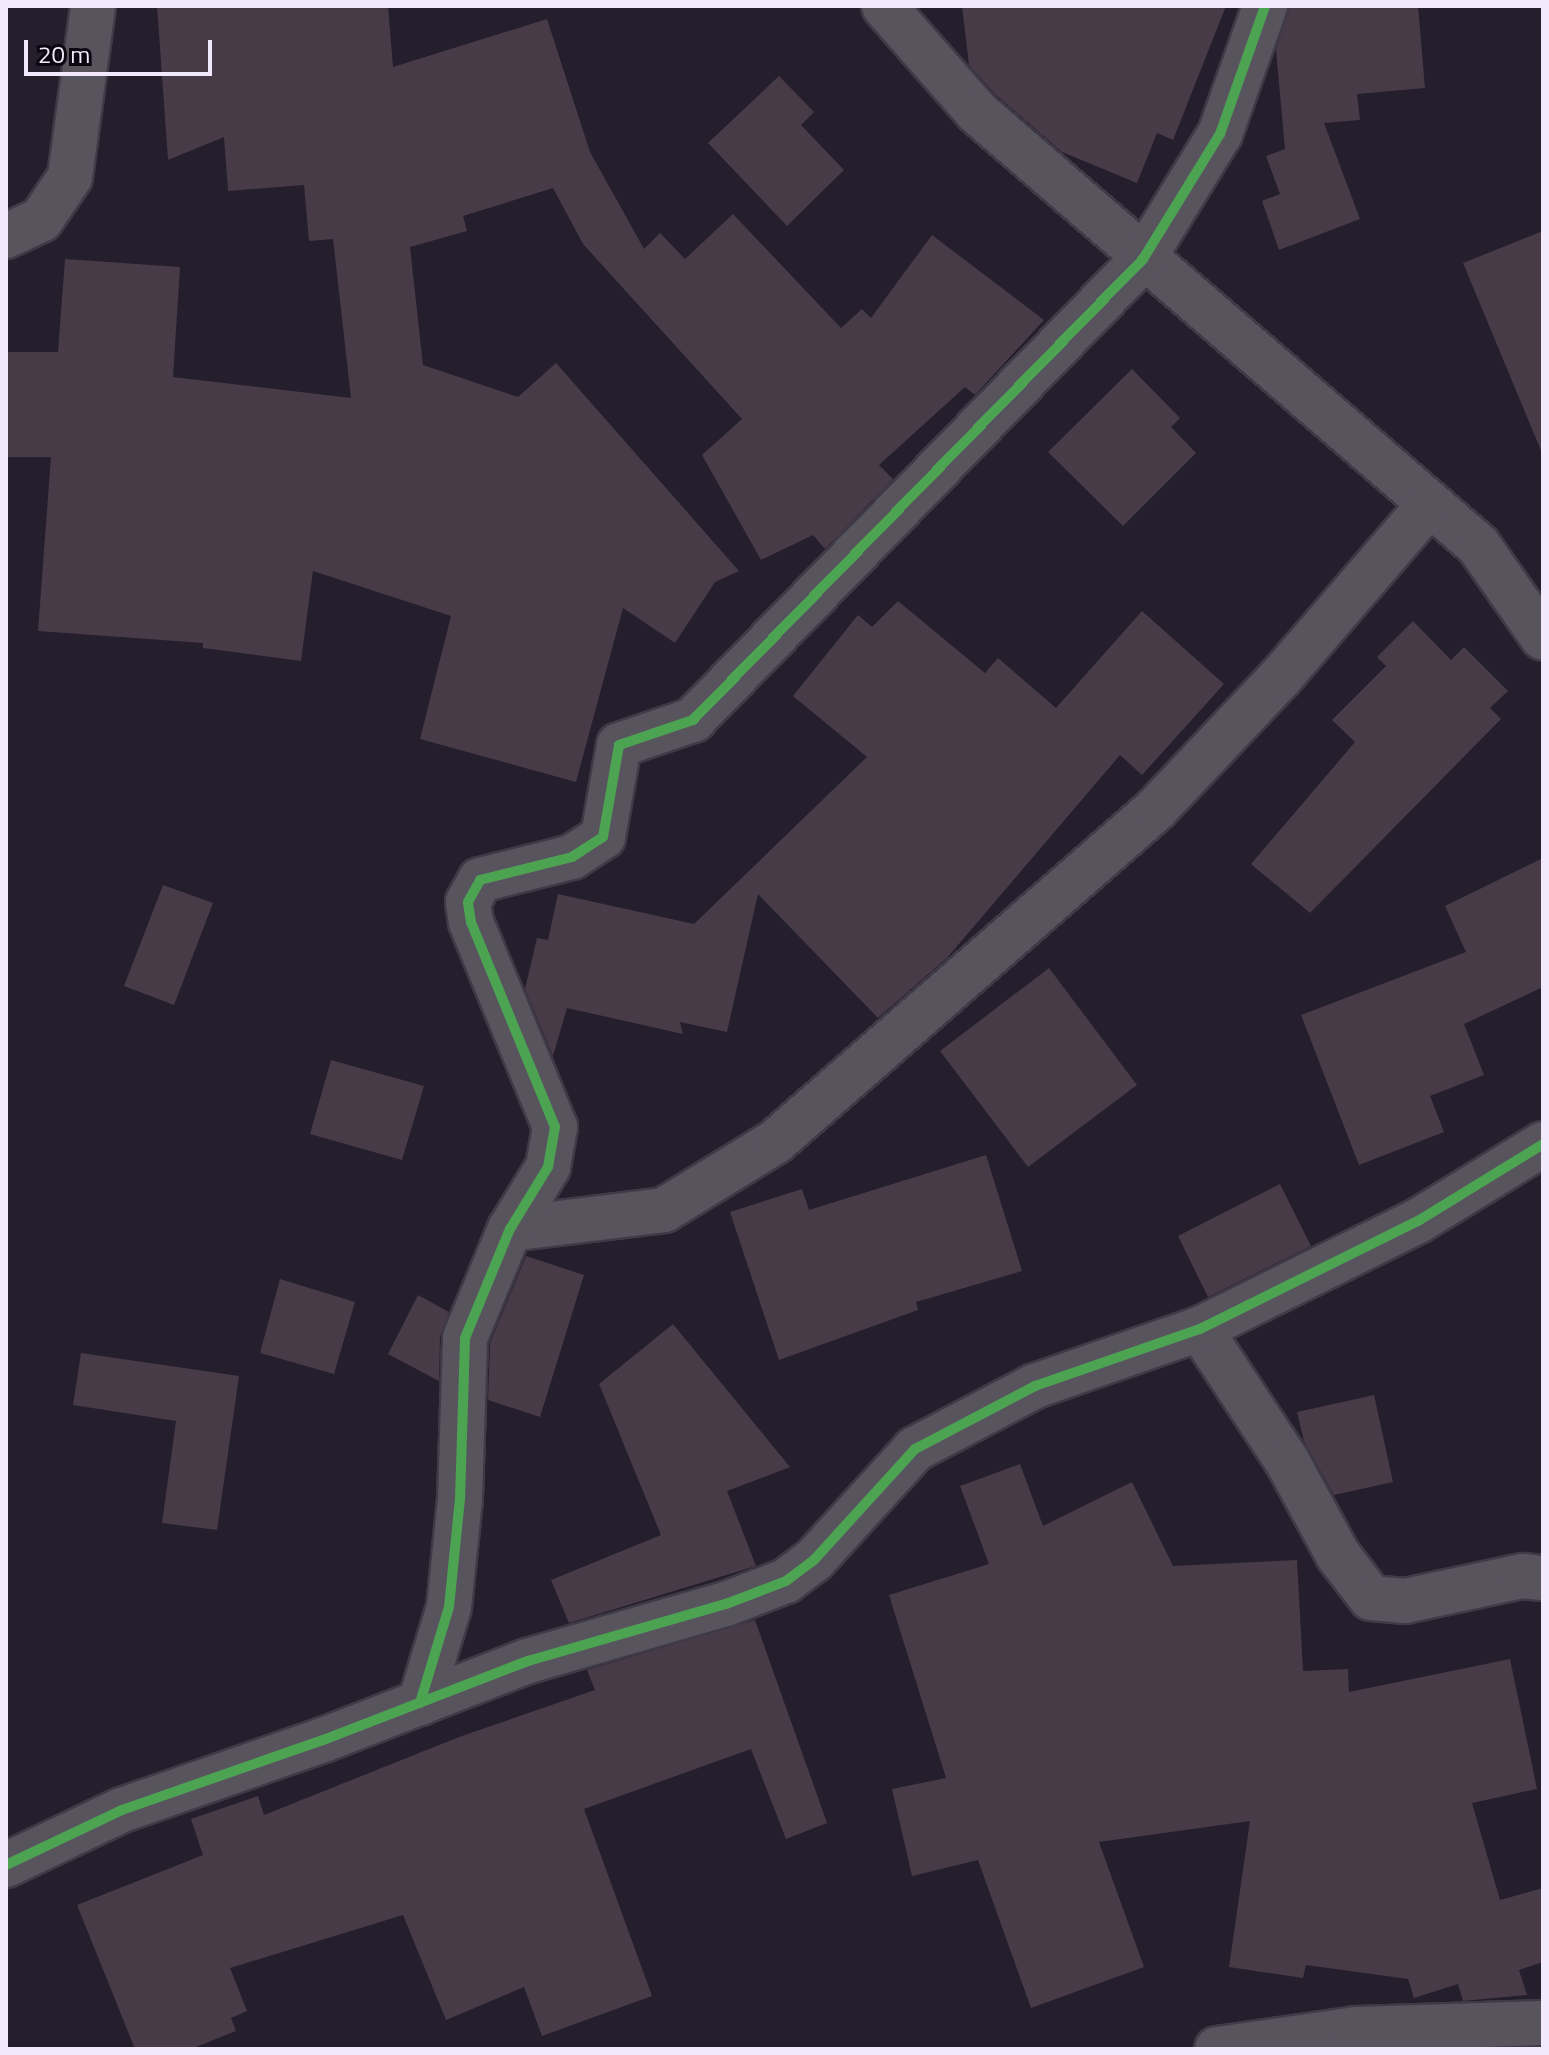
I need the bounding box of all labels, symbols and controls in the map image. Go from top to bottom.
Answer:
scale bar [28,24,216,74]
text: 20 m [38,36,90,72]

